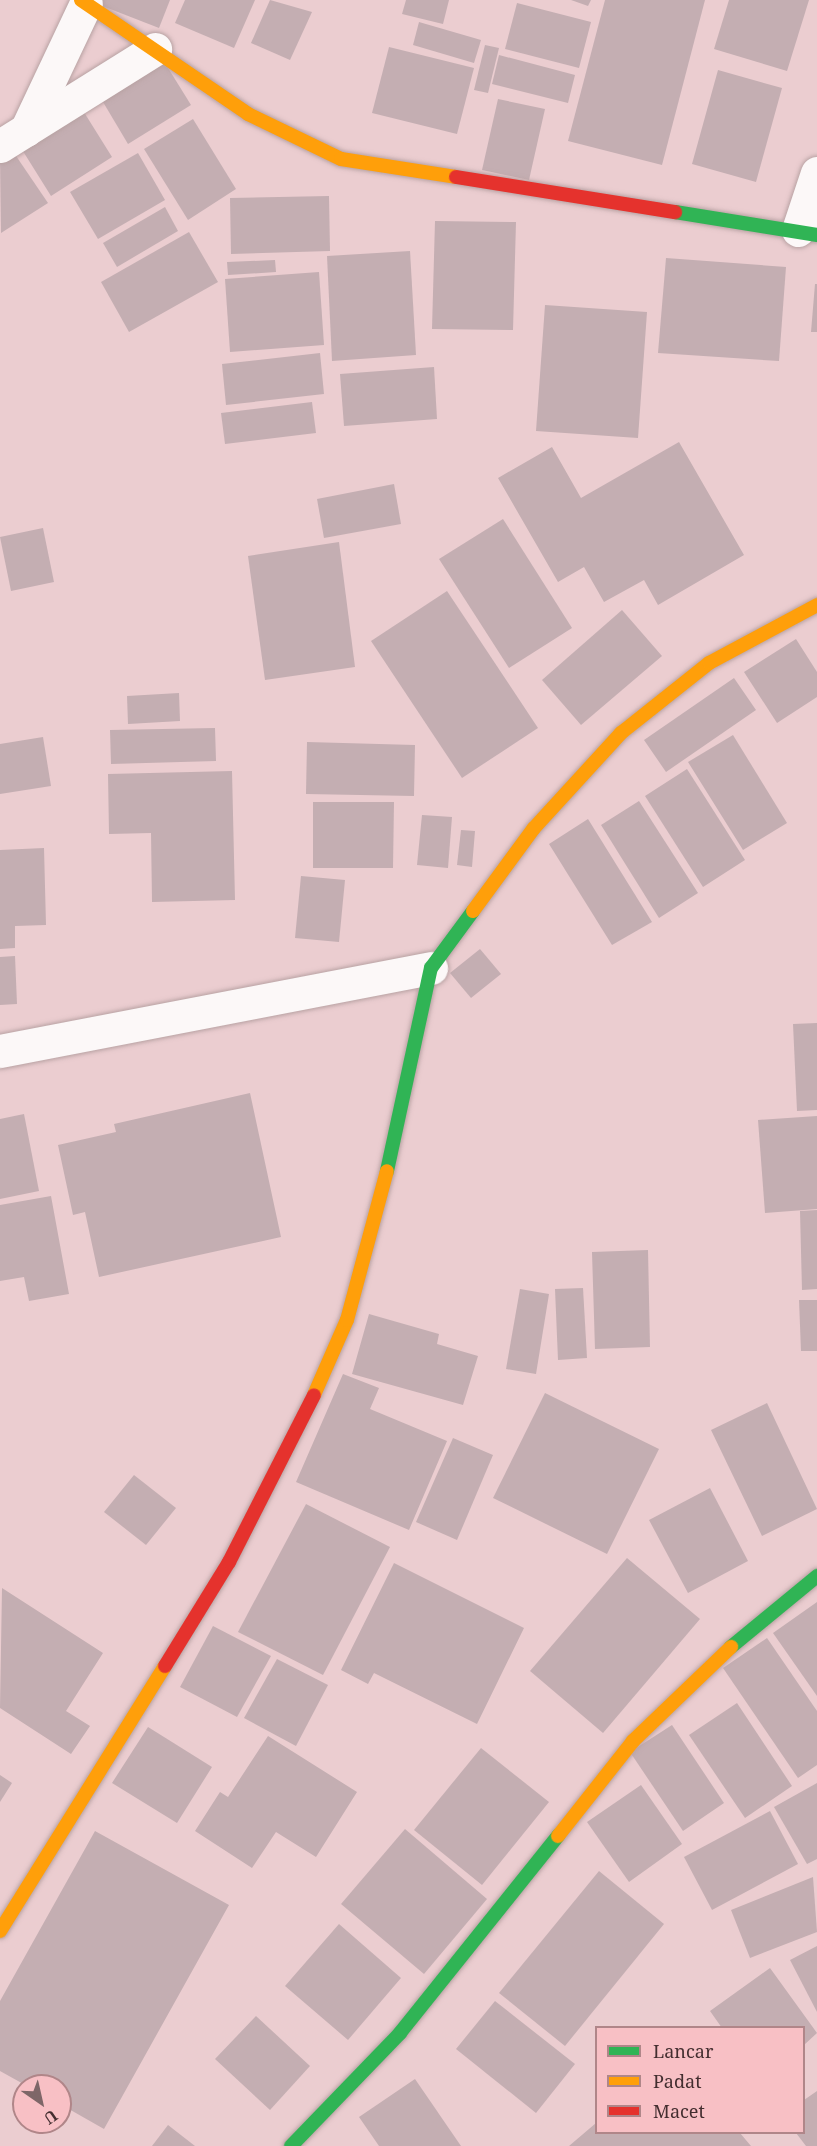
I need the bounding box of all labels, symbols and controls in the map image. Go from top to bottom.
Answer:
legend [595,2026,805,2134]
text: Lancar [653,2039,713,2063]
text: Padat [653,2069,702,2093]
north arrow [12,2074,72,2134]
text: Macet [653,2099,705,2123]
text: U [40,2105,62,2130]

